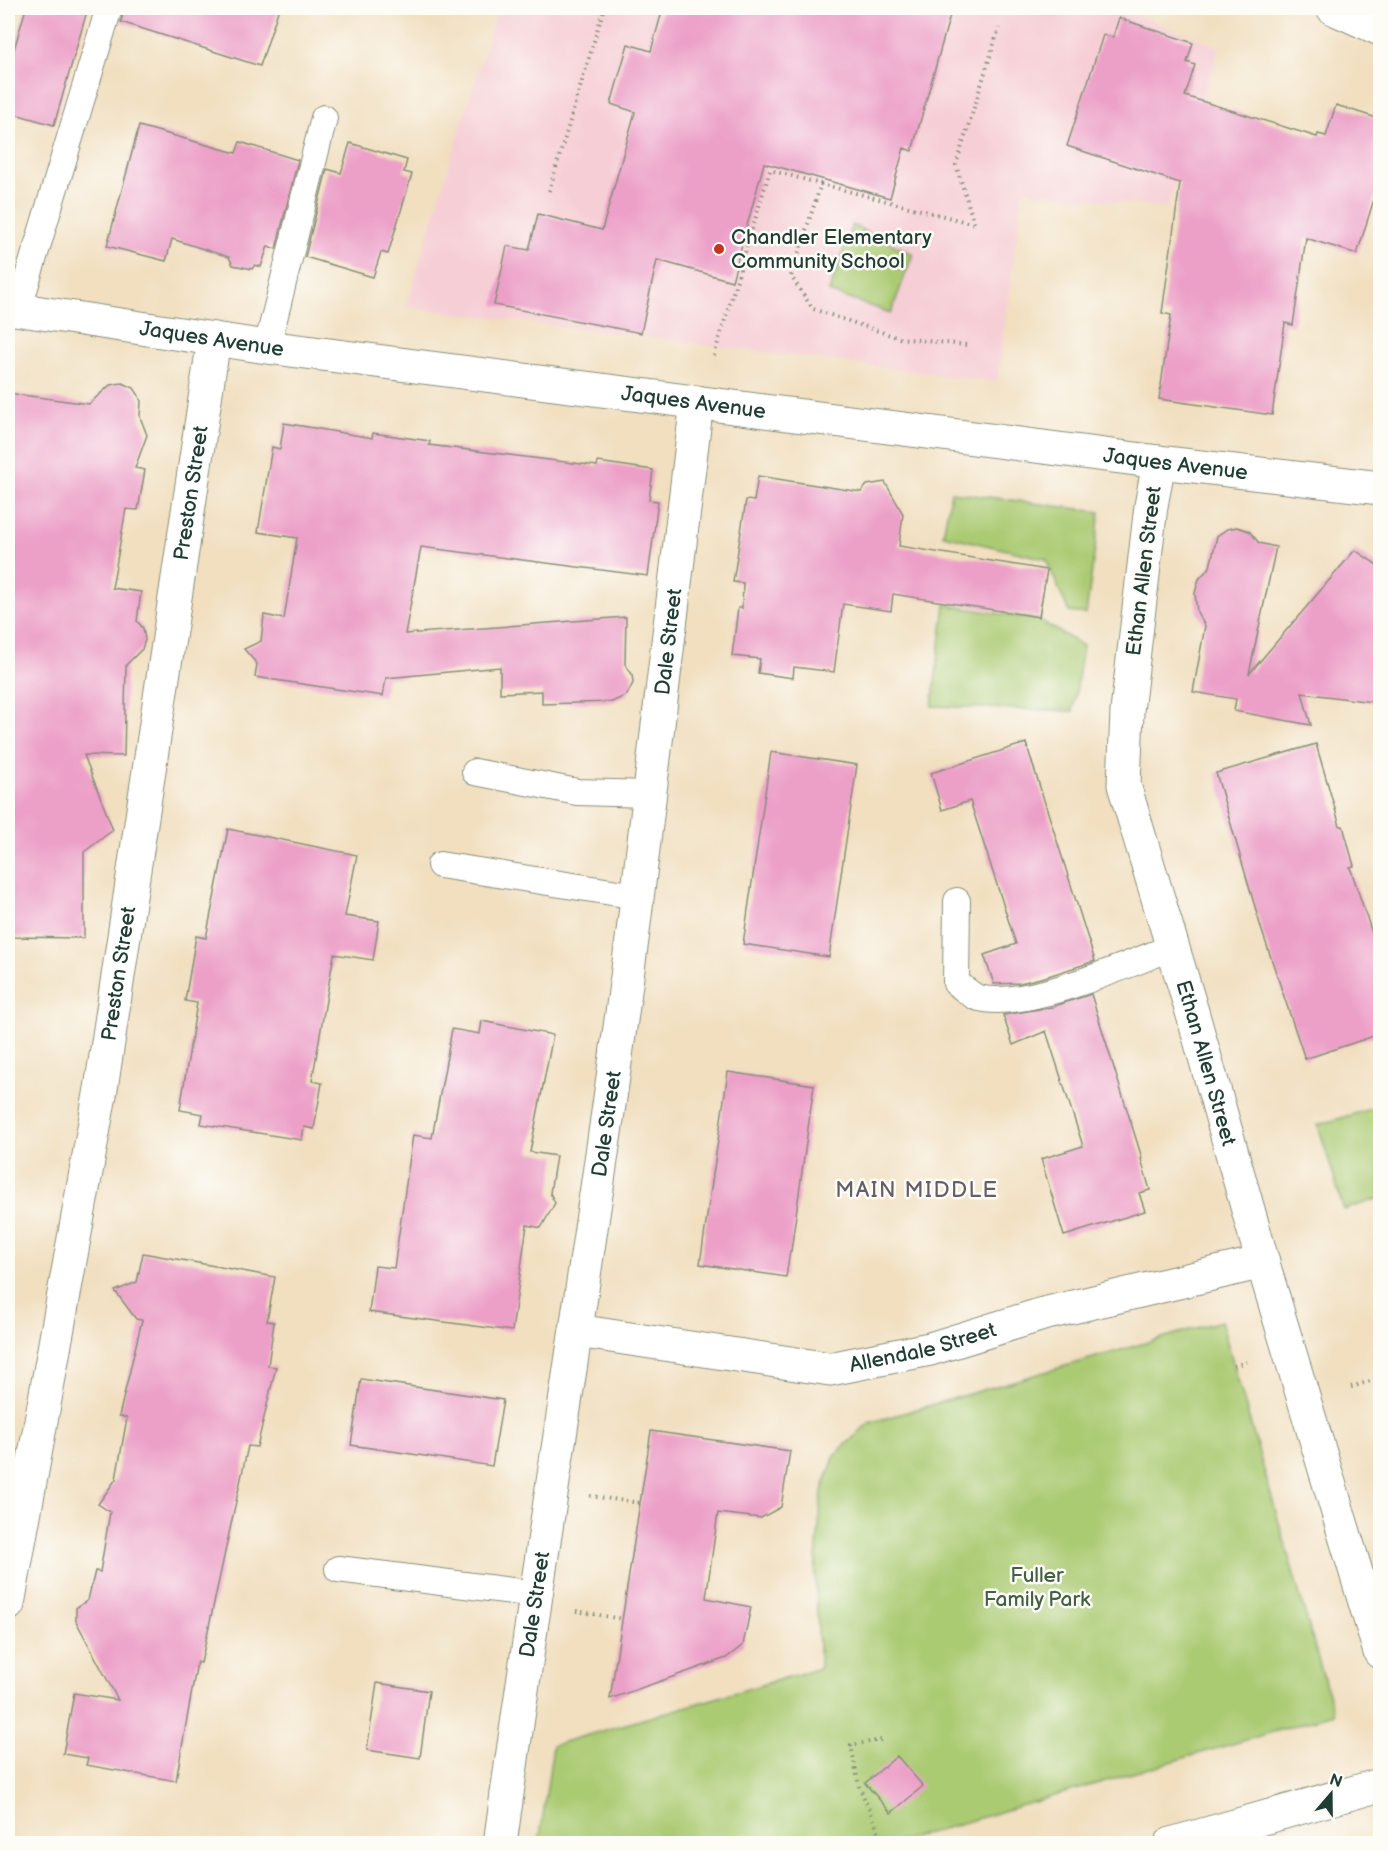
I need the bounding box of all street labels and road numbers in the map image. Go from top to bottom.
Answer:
street label: Jaques Avenue [138,315,285,362]
street label: Jaques Avenue [620,380,767,424]
street label: Preston Street [168,423,213,562]
street label: Jaques Avenue [1102,442,1249,485]
street label: Ethan Allen Street [1121,484,1167,657]
street label: Dale Street [650,587,687,696]
street label: Preston Street [96,904,141,1043]
street label: Ethan Allen Street [1171,977,1242,1149]
street label: Dale Street [586,1069,626,1179]
street label: Allendale Street [847,1317,999,1377]
street label: Dale Street [514,1549,555,1659]

